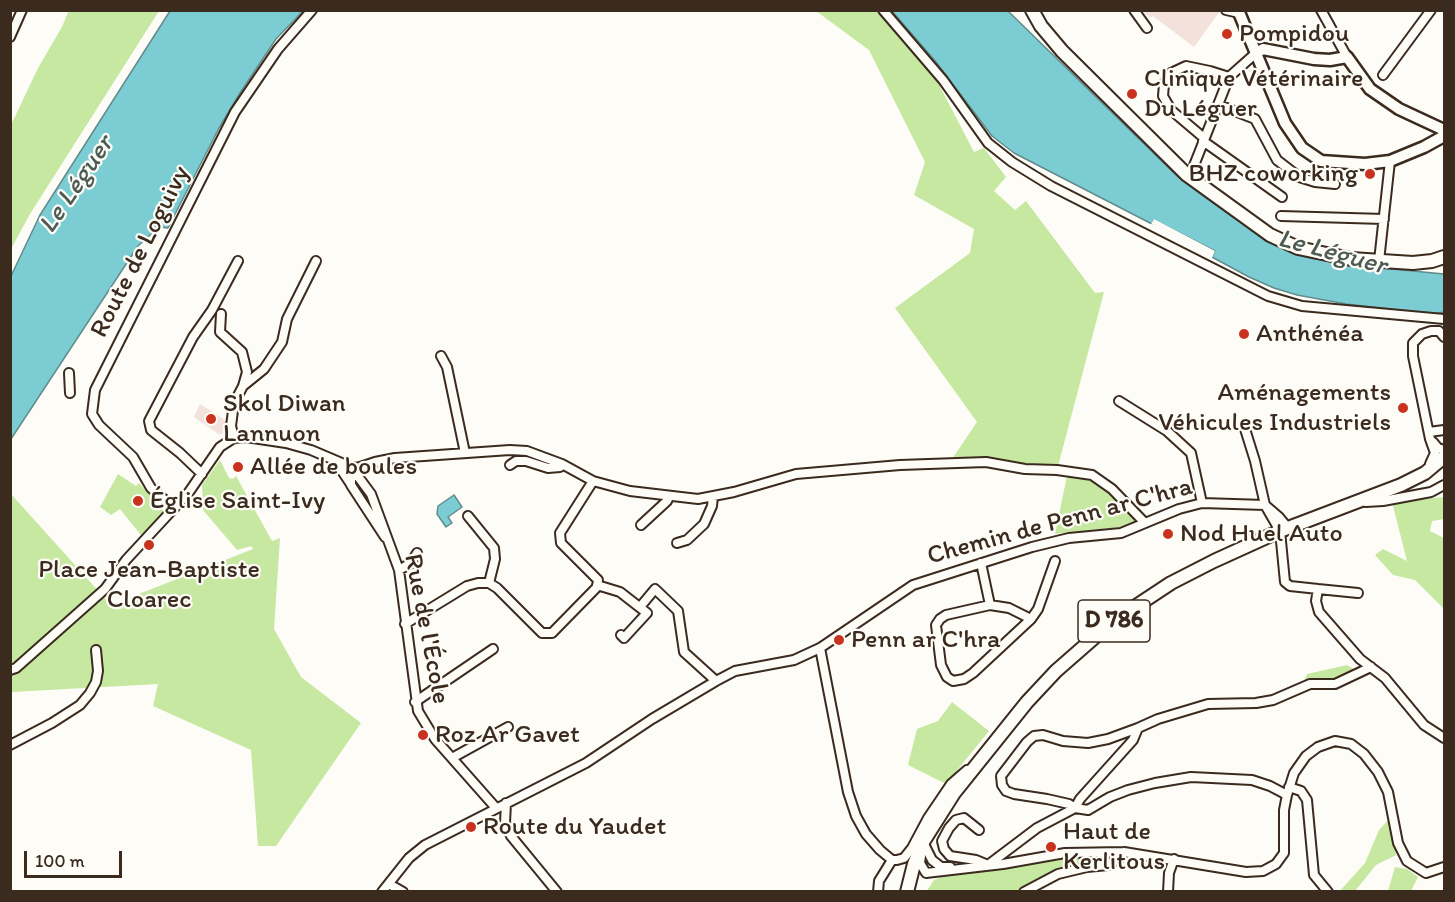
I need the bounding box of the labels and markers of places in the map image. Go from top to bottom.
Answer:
place label: Pompidou [1239,18,1349,50]
marker: Pompidou [1220,27,1234,41]
place label: Clinique Vétérinaire Du Léguer [1144,63,1363,124]
marker: Clinique Vétérinaire Du Léguer [1125,87,1139,101]
place label: BHZ coworking [1189,158,1358,190]
marker: BHZ coworking [1363,167,1377,181]
place label: Anthénéa [1256,318,1364,350]
marker: Anthénéa [1237,327,1251,341]
place label: Aménagements Véhicules Industriels [1158,377,1391,438]
place label: Skol Diwan Lannuon [223,388,346,449]
marker: Aménagements Véhicules Industriels [1396,401,1410,415]
marker: Skol Diwan Lannuon [204,412,218,426]
place label: Allée de boules [250,451,417,483]
marker: Allée de boules [231,460,245,474]
place label: Église Saint-Ivy [150,485,325,517]
marker: Église Saint-Ivy [131,494,145,508]
place label: Nod Huel Auto [1180,518,1343,550]
marker: Nod Huel Auto [1161,527,1175,541]
marker: Place Jean-Baptiste Cloarec [142,538,156,552]
place label: Place Jean-Baptiste Cloarec [38,554,260,616]
place label: Penn ar C'hra [851,624,1000,656]
marker: Penn ar C'hra [832,633,846,647]
place label: Roz Ar Gavet [435,719,580,751]
marker: Roz Ar Gavet [416,728,430,742]
place label: Route du Yaudet [483,811,666,843]
place label: Haut de Kerlitous [1063,816,1165,878]
marker: Route du Yaudet [464,820,478,834]
marker: Haut de Kerlitous [1044,840,1058,854]

